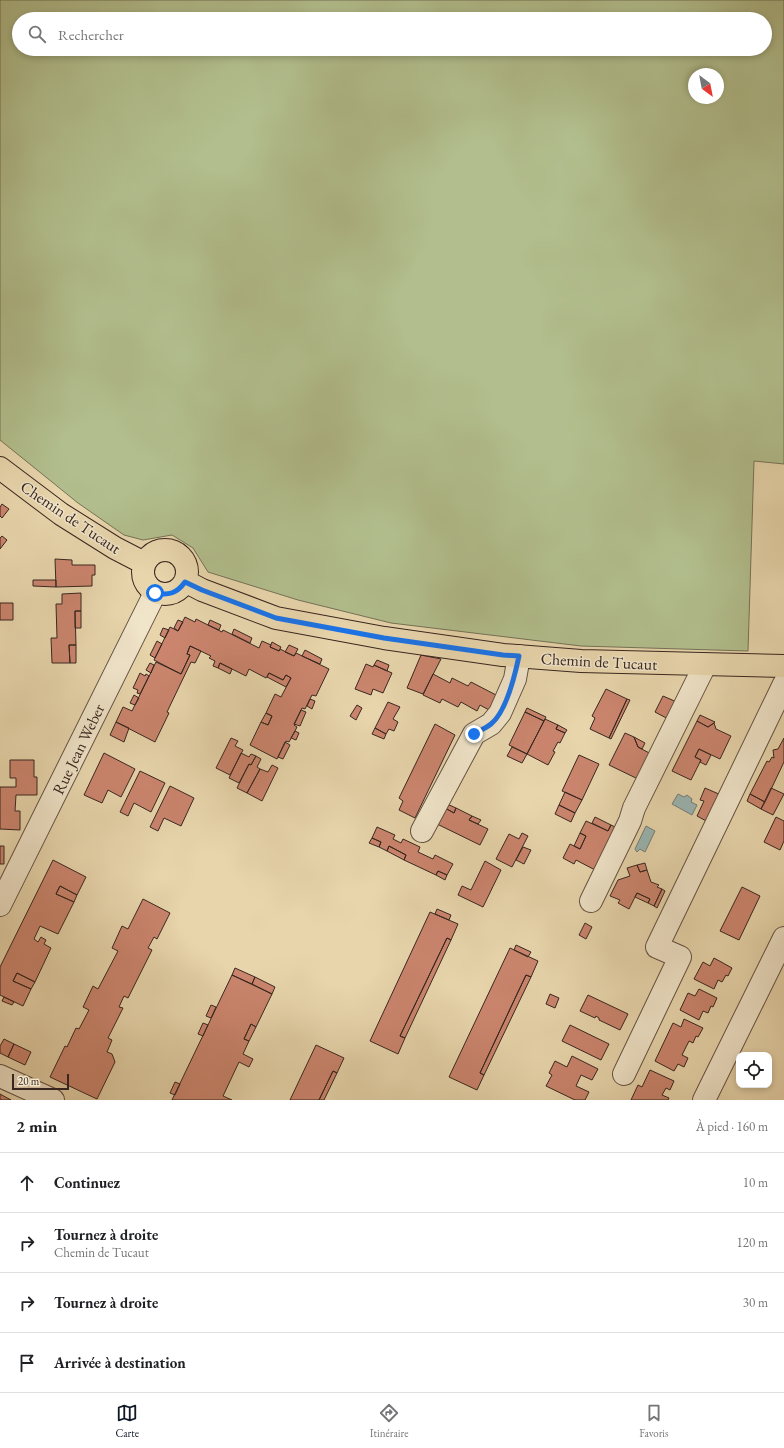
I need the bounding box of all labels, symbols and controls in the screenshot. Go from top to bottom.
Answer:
search box [12,12,772,56]
icon: search [26,23,48,45]
text: Rechercher [58,25,124,44]
north arrow [688,68,724,104]
street label: Chemin de Tucaut [16,476,125,559]
route start [146,584,164,602]
street label: Chemin de Tucaut [540,648,658,675]
street label: Rue Jean Weber [48,700,110,798]
route end [465,725,483,743]
map controls [736,1052,772,1088]
button: locate [736,1052,772,1088]
scale bar [12,1072,69,1091]
text: 20 m [18,1074,39,1088]
text: 2 min [16,1115,57,1137]
text: À pied · 160 m [696,1118,768,1135]
icon: ahead [16,1172,38,1194]
text: Continuez [54,1173,120,1192]
text: 10 m [743,1174,768,1191]
text: Tournez à droite [54,1225,158,1244]
icon: right [16,1232,38,1254]
text: 120 m [737,1234,768,1251]
text: Chemin de Tucaut [54,1244,149,1261]
icon: right [16,1292,38,1314]
text: Tournez à droite [54,1293,158,1312]
text: 30 m [743,1294,768,1311]
icon: arrive [16,1352,38,1374]
text: Arrivée à destination [54,1353,186,1372]
tab: Carte [115,1402,139,1440]
tab: Itinéraire [370,1402,408,1440]
tab: Favoris [639,1402,669,1440]

